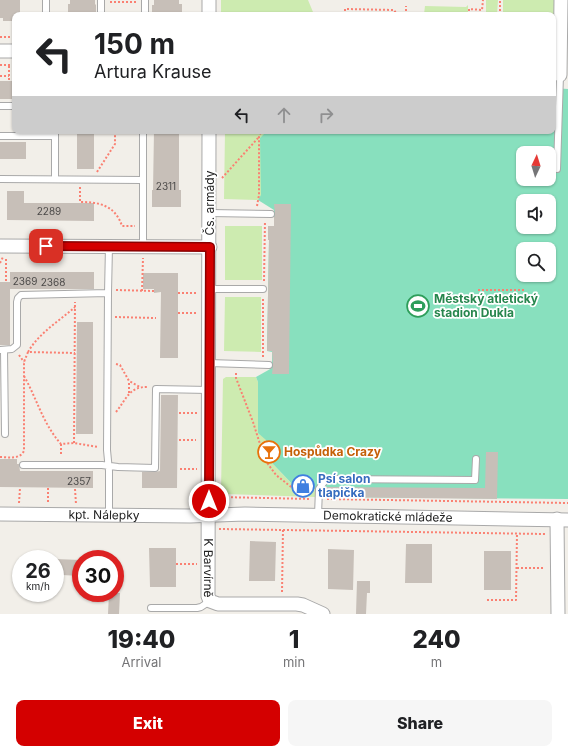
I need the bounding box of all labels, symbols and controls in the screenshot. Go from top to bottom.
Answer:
text: 150 m [94,27,175,61]
icon: left [28,28,80,80]
text: Artura Krause [94,61,212,82]
icon: left [231,104,253,126]
icon: ahead [273,104,295,126]
icon: right [315,104,337,126]
north arrow [516,146,556,186]
map controls [516,146,556,282]
street label: Čs. armády [202,170,217,235]
house number: 2311 [156,180,176,192]
button: sound [516,194,556,234]
house number: 2289 [37,205,61,217]
pin [29,229,63,263]
icon: arrive [35,235,57,257]
button: search [516,242,556,282]
house number: 2369 [13,275,37,287]
house number: 2368 [41,276,65,288]
place label: Městský atletický stadion Dukla [434,291,539,320]
sports icon: Městský atletický stadion Dukla [405,293,431,319]
bar icon: Hospůdka Crazy [256,439,282,465]
place label: Hospůdka Crazy [284,444,382,459]
place label: Psí salon tlapička [318,471,370,500]
shop icon: Psí salon tlapička [290,473,316,499]
house number: 2357 [67,475,91,487]
position arrow [188,480,230,522]
street label: kpt. Nálepky [68,507,140,522]
street label: Demokratické mládeže [323,507,453,525]
street label: K Barvírně [201,538,216,598]
speed limit sign: 30 [72,550,124,602]
text: 26 [25,559,51,583]
text: km/h [26,580,50,592]
text: 19:40 [107,625,175,654]
text: 1 [289,625,299,654]
text: 240 [413,625,461,654]
text: Arrival [121,654,161,670]
text: min [283,654,305,670]
text: m [431,654,442,670]
button: Exit [16,700,280,746]
button: Share [288,700,552,746]

